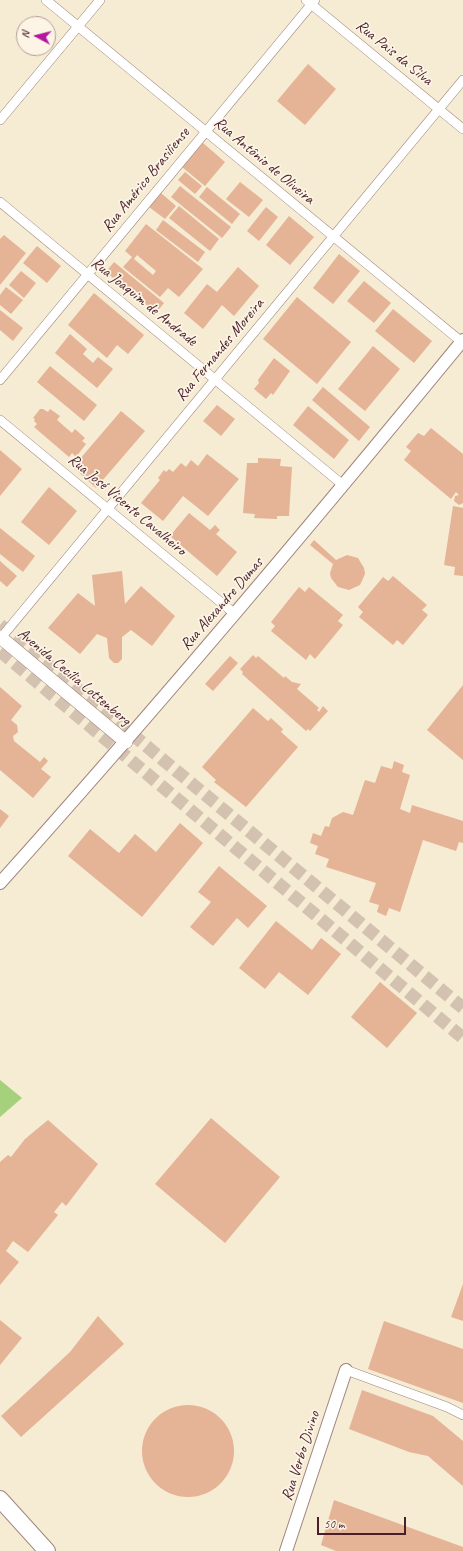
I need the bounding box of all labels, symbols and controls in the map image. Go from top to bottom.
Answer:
north arrow [16,16,56,56]
street label: Rua Pais da Silva [352,16,436,90]
text: N [18,30,32,39]
street label: Rua Antônio de Oliveira [210,113,318,209]
street label: Rua Américo Brasiliense [98,124,194,236]
street label: Rua Joaquim de Andrade [87,253,201,351]
street label: Rua Fernandes Moreira [172,295,268,405]
street label: Rua José Vicente Cavalheiro [64,450,190,560]
street label: Rua Alexandre Dumas [177,554,267,654]
street label: Avenida Cecília Lottenberg [14,624,134,730]
street label: Rua Verbo Divino [278,1409,324,1503]
scale bar [319,1509,408,1535]
text: 50 m [324,1516,344,1532]

